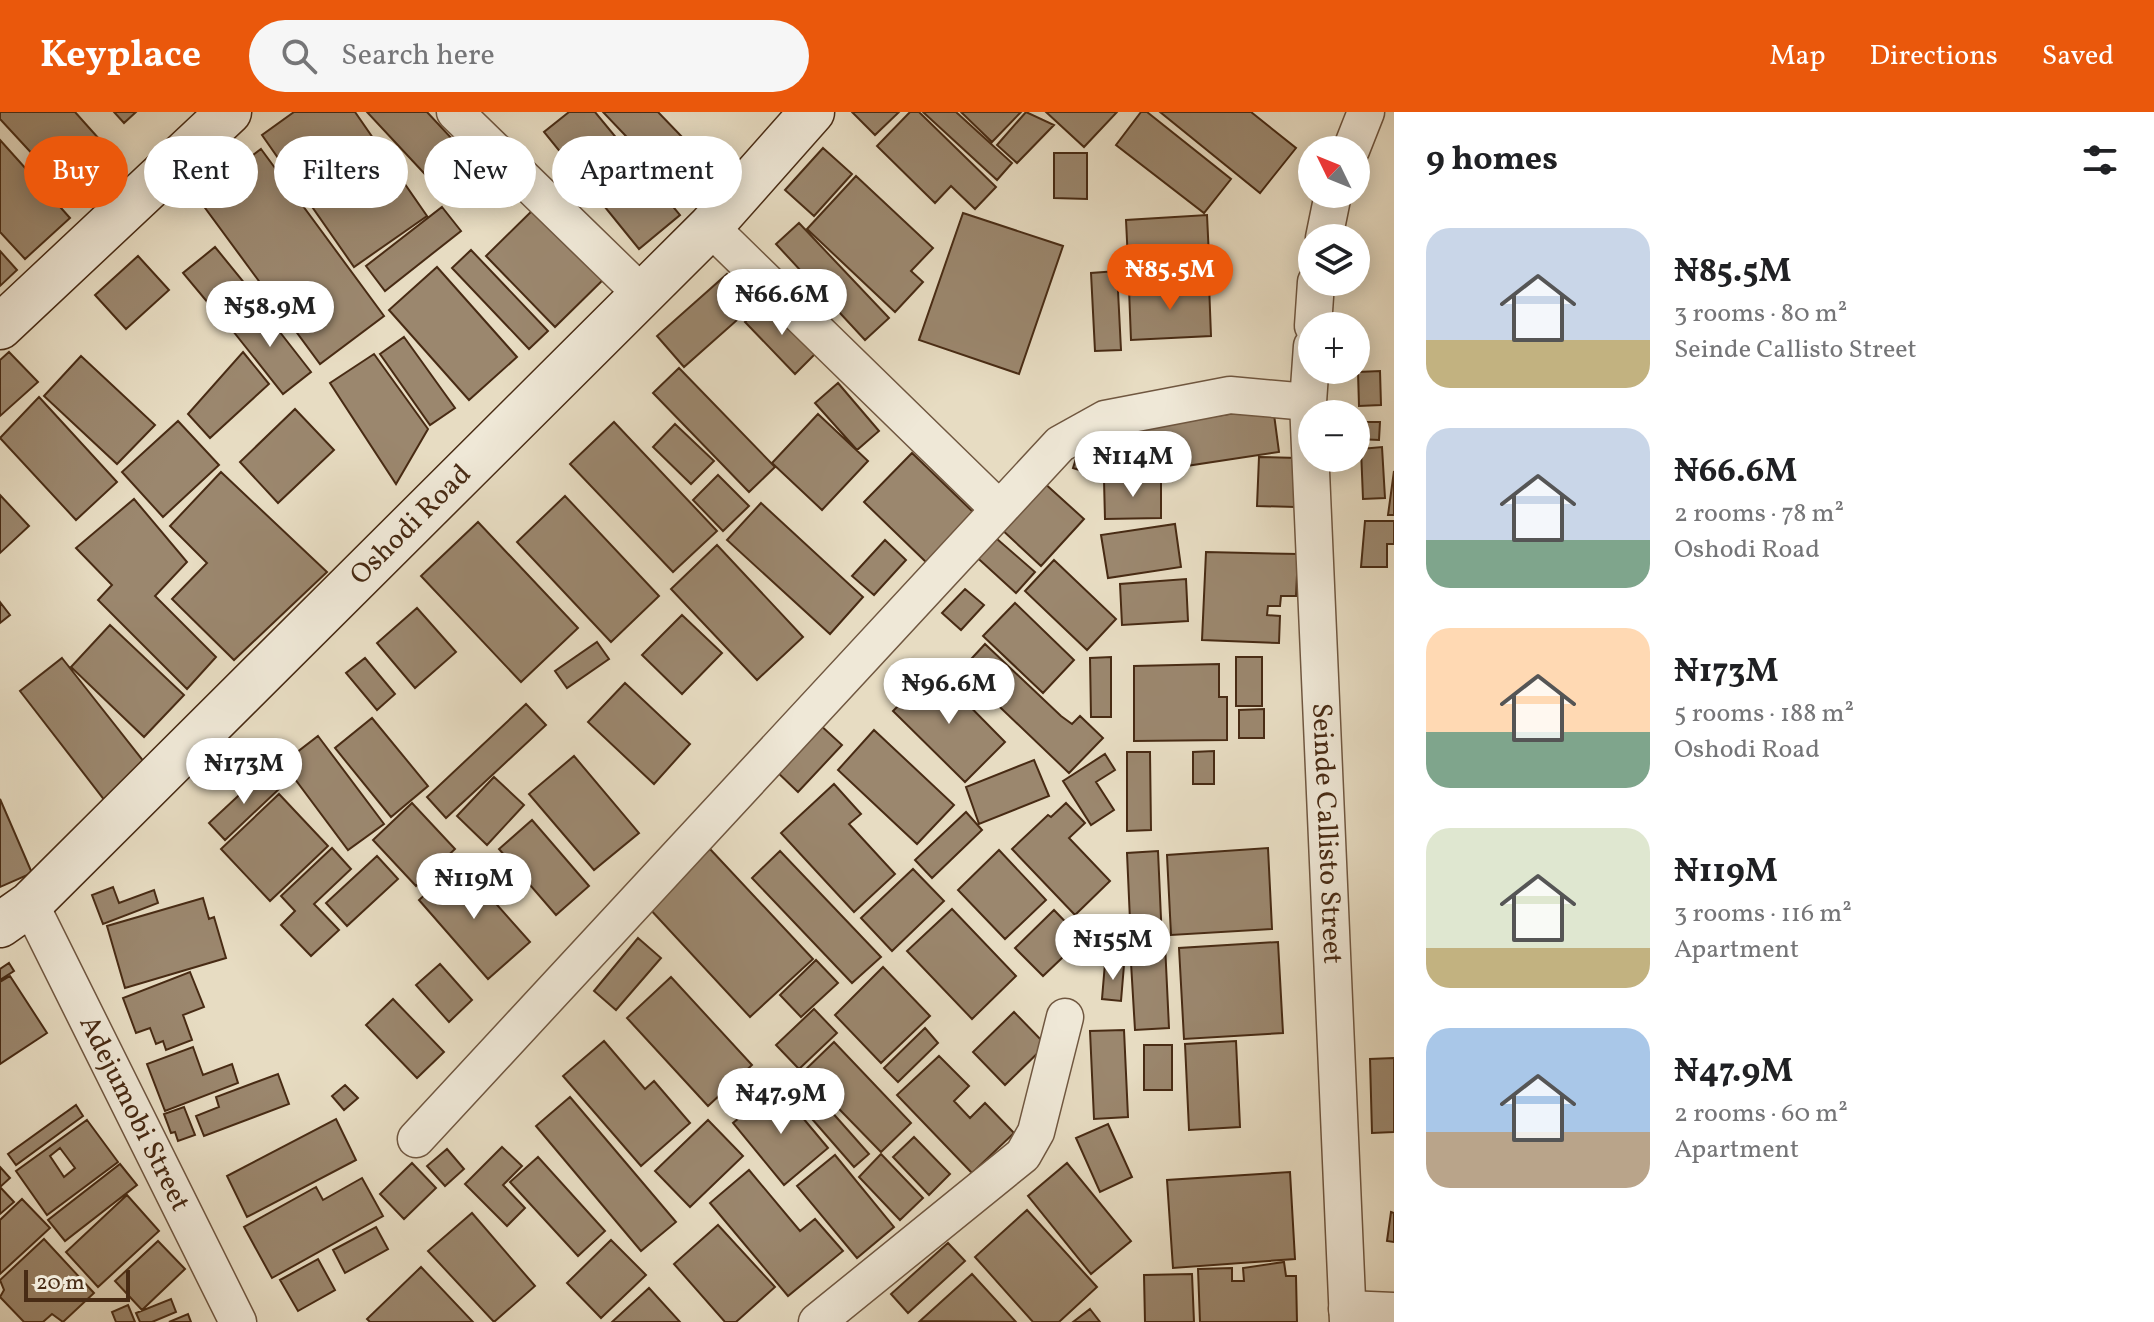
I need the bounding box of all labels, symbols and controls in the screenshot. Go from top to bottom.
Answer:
search box [249,20,809,92]
text: Keyplace [40,30,201,83]
icon: search [277,34,321,78]
text: Search here [341,35,495,77]
text: Map [1770,37,1826,76]
text: Directions [1870,37,1998,76]
text: Saved [2042,37,2114,76]
chip: Buy [24,136,128,208]
chip: Rent [144,136,258,208]
chip: Filters [274,136,408,208]
chip: New [424,136,536,208]
chip: Apartment [552,136,742,208]
north arrow [1298,136,1370,208]
map controls [1298,136,1370,472]
text: 9 homes [1426,137,1558,184]
icon: filters [2078,138,2122,182]
button: layers [1298,224,1370,296]
pin: ₦85.5M [1105,244,1235,312]
text: ₦85.5M [1674,249,1791,296]
text: ₦85.5M [1125,252,1215,288]
icon: home [1490,260,1586,356]
pin: ₦66.6M [717,269,847,337]
text: ₦66.6M [735,277,829,313]
pin: ₦58.9M [205,281,335,349]
text: ₦58.9M [224,289,316,325]
text: 3 rooms · 80 m² [1674,296,1847,332]
button: + [1298,312,1370,384]
text: Seinde Callisto Street [1674,332,1917,368]
button: − [1298,400,1370,472]
pin: ₦114M [1077,431,1189,499]
text: ₦114M [1093,439,1173,475]
text: ₦66.6M [1674,449,1797,496]
street label: Oshodi Road [341,456,480,594]
icon: home [1490,460,1586,556]
text: 2 rooms · 78 m² [1674,496,1844,532]
text: Oshodi Road [1674,532,1820,568]
text: ₦173M [1674,649,1778,696]
pin: ₦96.6M [884,658,1014,726]
icon: home [1490,660,1586,756]
text: ₦96.6M [902,666,996,702]
text: 5 rooms · 188 m² [1674,696,1854,732]
street label: Seinde Callisto Street [1302,702,1352,965]
text: Oshodi Road [1674,732,1820,768]
pin: ₦173M [188,738,300,806]
text: ₦173M [204,746,284,782]
text: ₦119M [1674,849,1778,896]
pin: ₦119M [418,853,530,921]
icon: home [1490,860,1586,956]
text: ₦119M [434,861,514,897]
text: 3 rooms · 116 m² [1674,896,1852,932]
pin: ₦155M [1057,914,1169,982]
text: ₦155M [1073,922,1153,958]
text: Apartment [1674,932,1799,968]
street label: Adejumobi Street [69,1009,199,1218]
text: ₦47.9M [1674,1049,1793,1096]
icon: home [1490,1060,1586,1156]
pin: ₦47.9M [716,1068,846,1136]
text: ₦47.9M [735,1076,827,1112]
text: 2 rooms · 60 m² [1674,1096,1848,1132]
text: Apartment [1674,1132,1799,1168]
scale bar [24,1266,130,1302]
text: 20 m [36,1268,85,1299]

